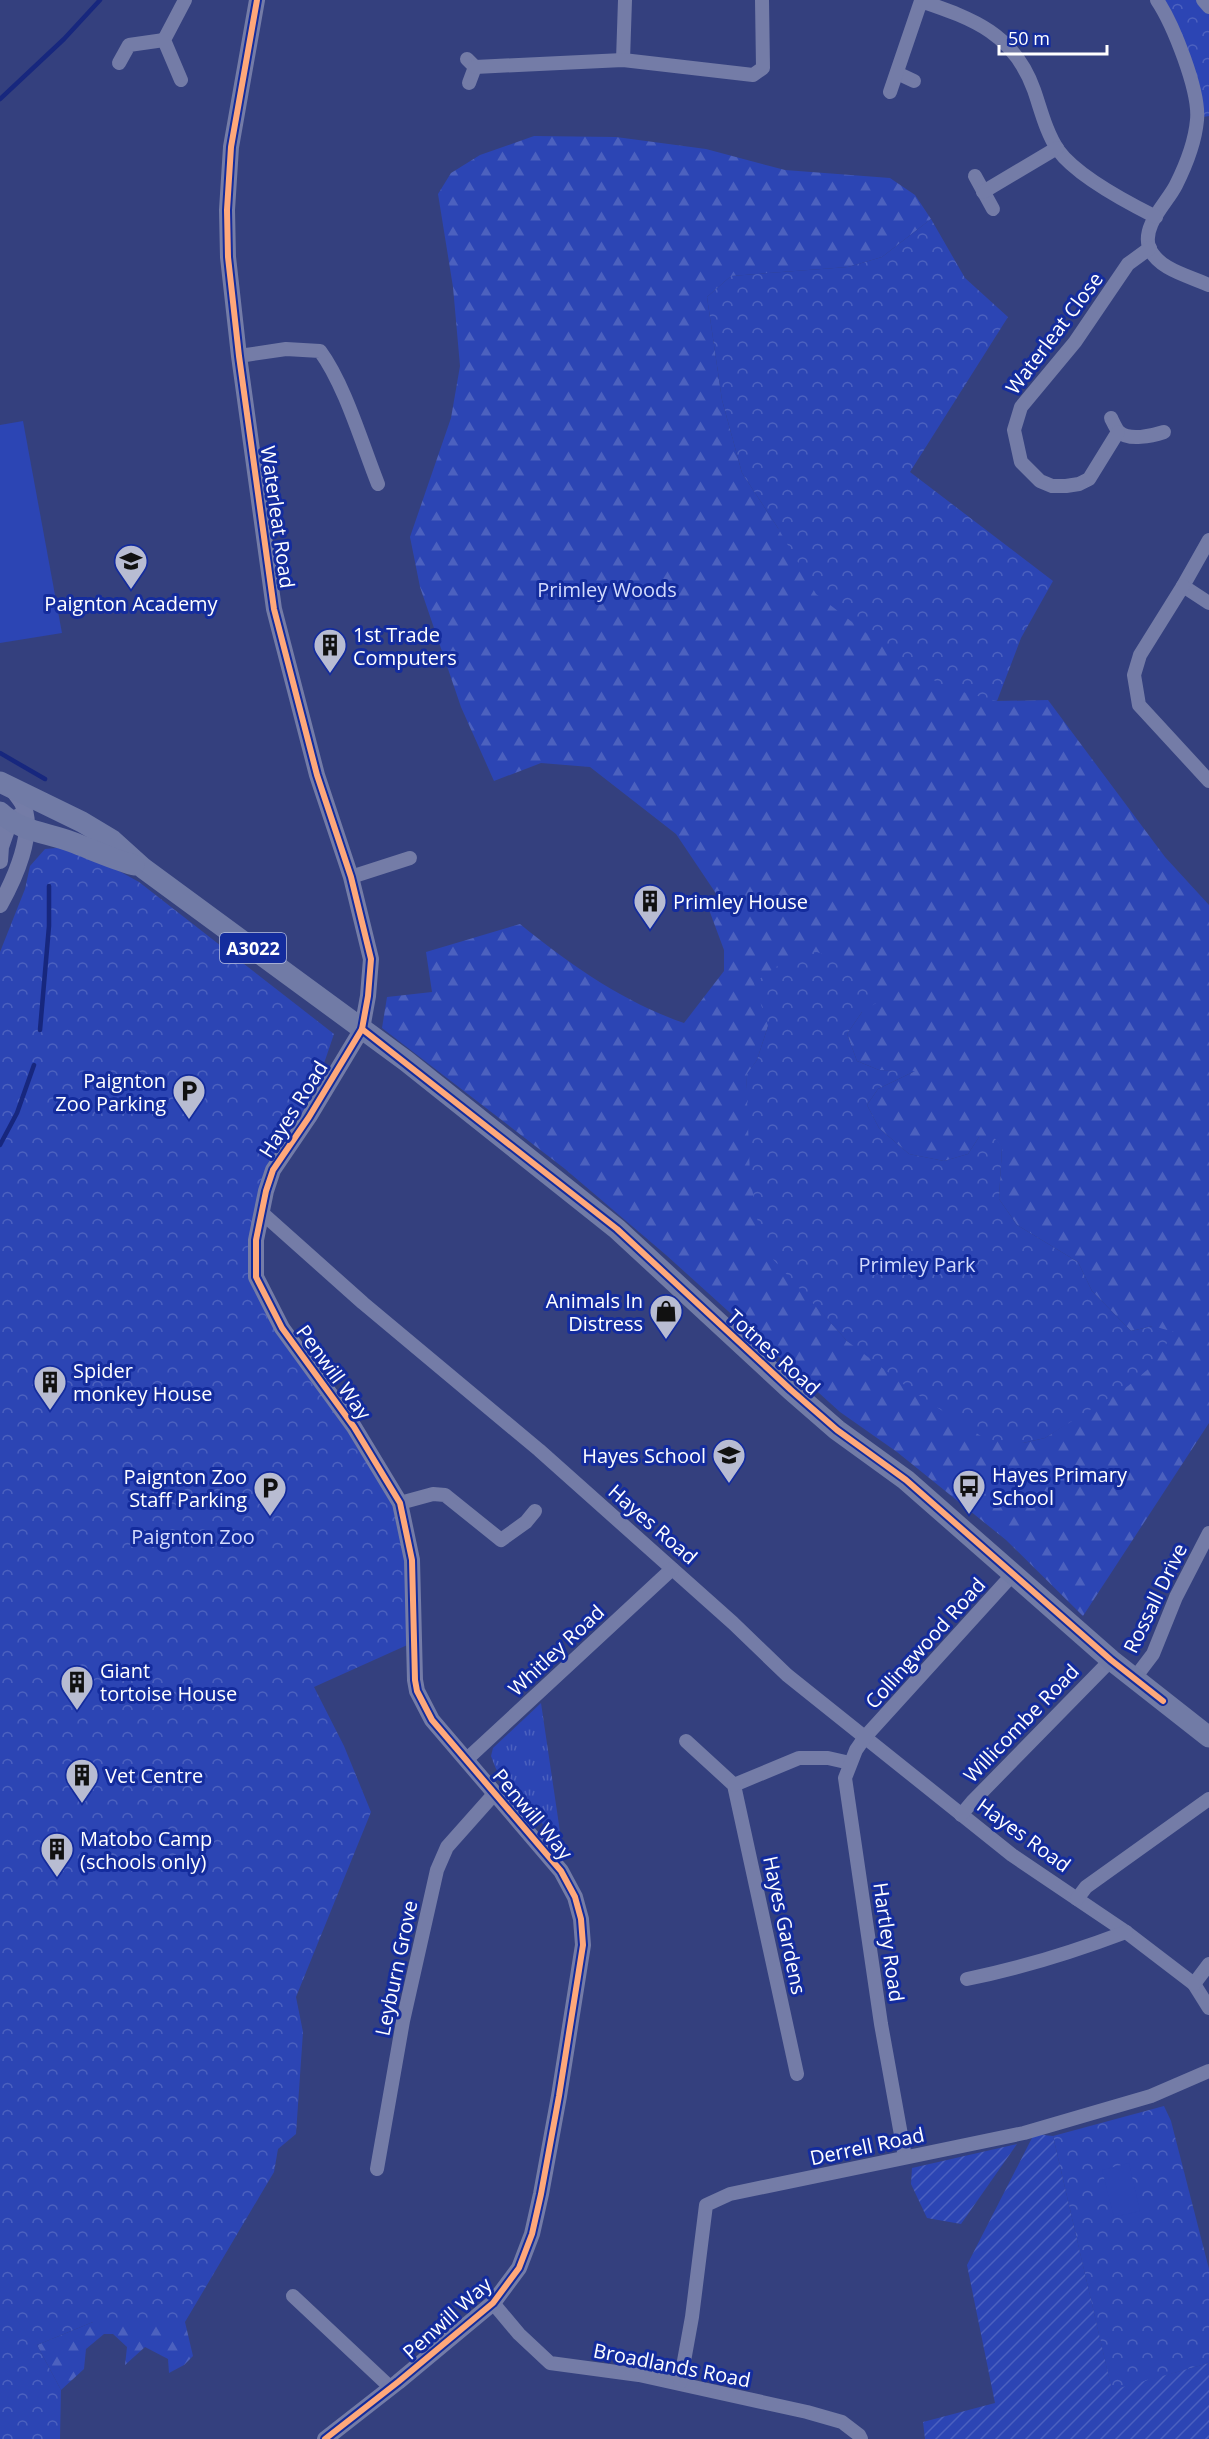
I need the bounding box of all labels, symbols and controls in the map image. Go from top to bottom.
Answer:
scale bar [999,18,1107,56]
text: 50 m [1008,26,1050,50]
street label: Waterleat Close [999,266,1109,400]
street label: Waterleat Road [255,444,301,590]
school or university icon: Paignton Academy [113,543,149,590]
park label: Primley Woods [537,576,677,603]
place label: Paignton Academy [44,590,219,617]
place label: 1st Trade Computers [353,621,457,671]
building icon: 1st Trade Computers [312,627,348,674]
building icon: Primley House [632,883,668,930]
place label: Primley House [673,888,808,915]
road number: A3022 [220,933,286,963]
street label: Hayes Road [253,1055,333,1163]
place label: Paignton Zoo Parking [55,1067,166,1117]
parking icon: Paignton Zoo Parking [171,1073,207,1120]
park label: Primley Park [858,1251,976,1278]
place label: Animals In Distress [546,1287,643,1337]
shop icon: Animals In Distress [648,1293,684,1340]
street label: Totnes Road [722,1303,826,1401]
street label: Penwill Way [290,1319,378,1426]
place label: Spider monkey House [73,1357,213,1407]
building icon: Spider monkey House [32,1364,68,1411]
school or university icon: Hayes School [711,1437,747,1484]
place label: Hayes School [582,1442,706,1469]
place label: Hayes Primary School [992,1461,1128,1511]
place label: Paignton Zoo Staff Parking [124,1463,247,1513]
bus stop icon: Hayes Primary School [951,1468,987,1515]
parking icon: Paignton Zoo Staff Parking [252,1470,288,1517]
street label: Hayes Road [603,1478,703,1570]
park label: Paignton Zoo [131,1523,255,1550]
street label: Rossall Drive [1117,1539,1193,1657]
street label: Collingwood Road [859,1572,991,1714]
street label: Whitley Road [502,1598,610,1702]
place label: Giant tortoise House [100,1657,237,1707]
street label: Willicombe Road [957,1658,1085,1788]
building icon: Giant tortoise House [59,1664,95,1711]
building icon: Vet Centre [64,1757,100,1804]
place label: Vet Centre [105,1762,203,1789]
street label: Penwill Way [487,1763,580,1866]
street label: Hayes Road [972,1792,1076,1878]
place label: Matobo Camp (schools only) [80,1825,212,1875]
building icon: Matobo Camp (schools only) [39,1831,75,1878]
street label: Hayes Gardens [757,1853,813,1997]
street label: Hartley Road [867,1881,911,2003]
street label: Leyburn Grove [368,1898,424,2038]
street label: Derrell Road [807,2121,927,2171]
street label: Penwill Way [397,2270,498,2365]
street label: Broadlands Road [591,2337,753,2393]

